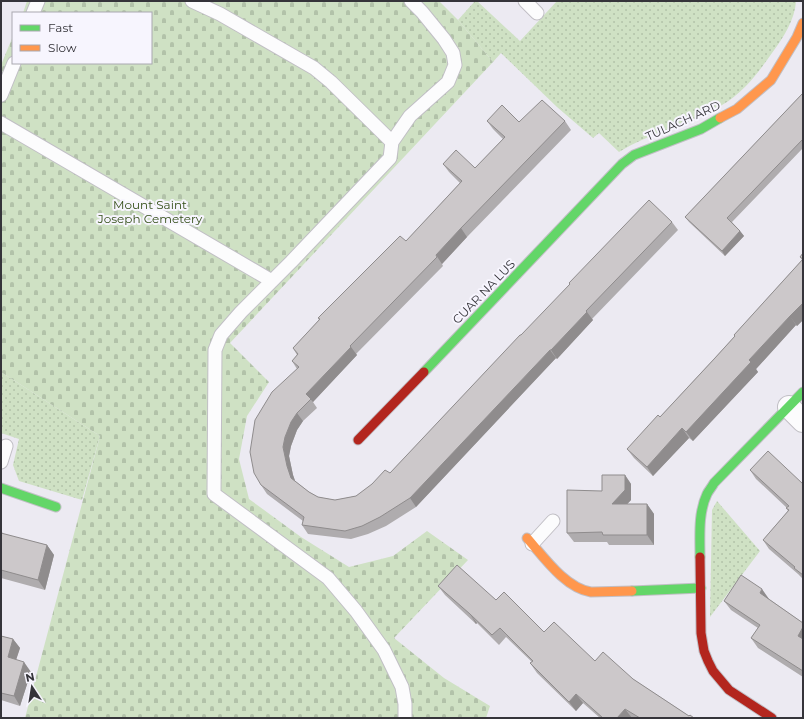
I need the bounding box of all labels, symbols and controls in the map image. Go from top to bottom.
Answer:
legend [12,12,152,64]
text: Fast [48,20,73,35]
text: Slow [48,40,77,55]
street label: TULACH ARD [643,97,723,144]
park label: Mount Saint Joseph Cemetery [97,197,203,226]
street label: CUAR NA LUS [449,256,518,327]
north arrow [12,667,52,707]
text: N [24,669,36,685]

